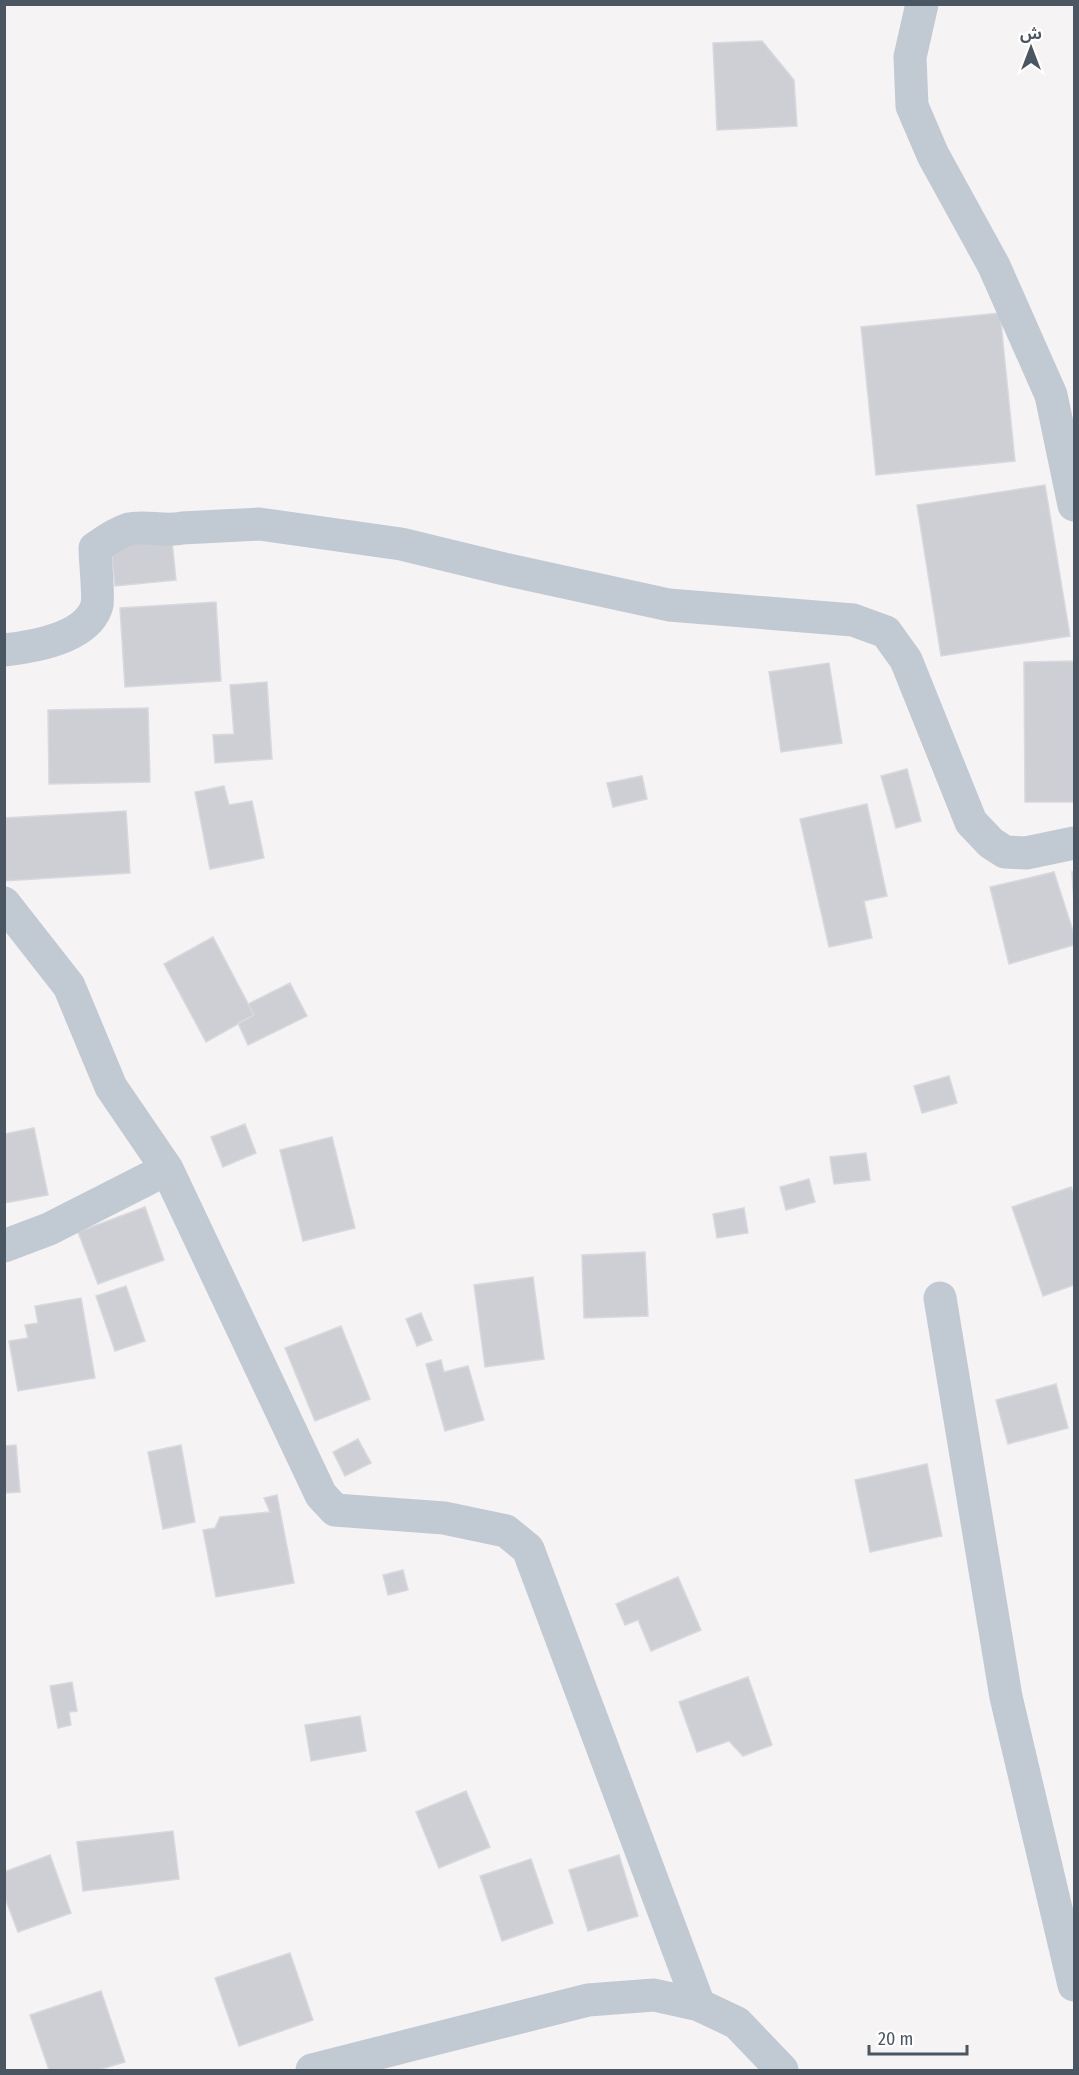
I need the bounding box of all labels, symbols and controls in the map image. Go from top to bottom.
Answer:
north arrow [1001,18,1061,78]
text: ش [1020,24,1042,43]
scale bar [869,2018,966,2056]
text: 20 m [878,2028,913,2050]

